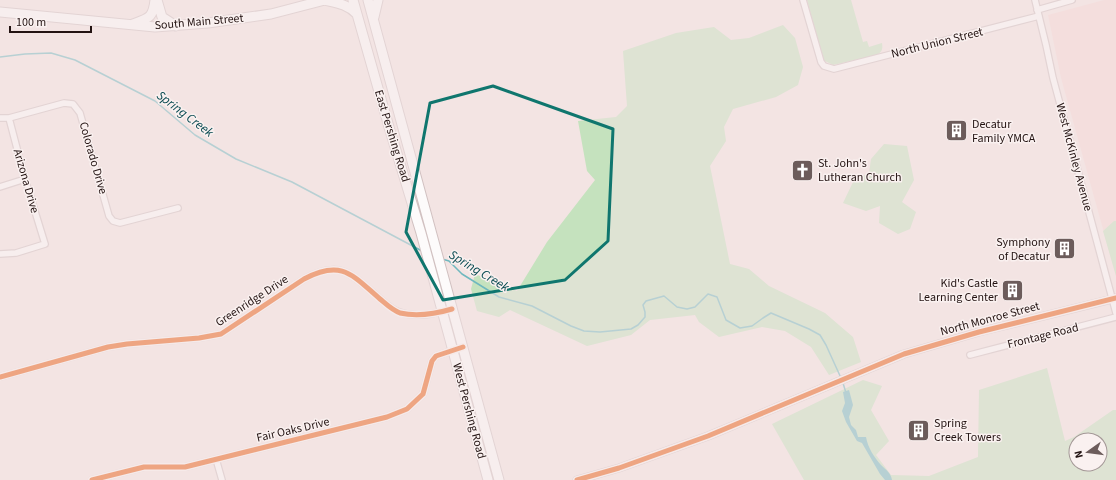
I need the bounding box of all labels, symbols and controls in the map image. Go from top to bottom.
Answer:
scale bar [10,8,91,34]
street label: South Main Street [154,10,244,34]
text: 100 m [16,14,46,31]
street label: North Union Street [889,23,985,63]
water label: Spring Creek [153,86,218,142]
street label: East Pershing Road [370,88,414,184]
street label: West McKinley Avenue [1051,101,1097,213]
place label: Decatur Family YMCA [972,116,1036,147]
building icon: Decatur Family YMCA [944,118,970,144]
street label: Colorado Drive [75,120,111,196]
street label: Arizona Drive [9,147,43,215]
place label: St. John's Lutheran Church [818,155,902,186]
church icon: St. John's Lutheran Church [790,157,816,183]
place label: Symphony of Decatur [996,234,1051,265]
building icon: Symphony of Decatur [1052,236,1078,262]
water label: Spring Creek [445,246,513,297]
street label: Greenridge Drive [212,271,292,331]
place label: Kid's Castle Learning Center [918,275,999,306]
building icon: Kid's Castle Learning Center [1000,277,1026,303]
street label: North Monroe Street [938,298,1042,340]
street label: Frontage Road [1006,319,1080,353]
street label: West Pershing Road [448,361,490,461]
street label: Fair Oaks Drive [255,413,331,447]
place label: Spring Creek Towers [934,415,1001,446]
building icon: Spring Creek Towers [905,417,931,443]
north arrow [1068,432,1108,472]
text: N [1071,449,1087,460]

